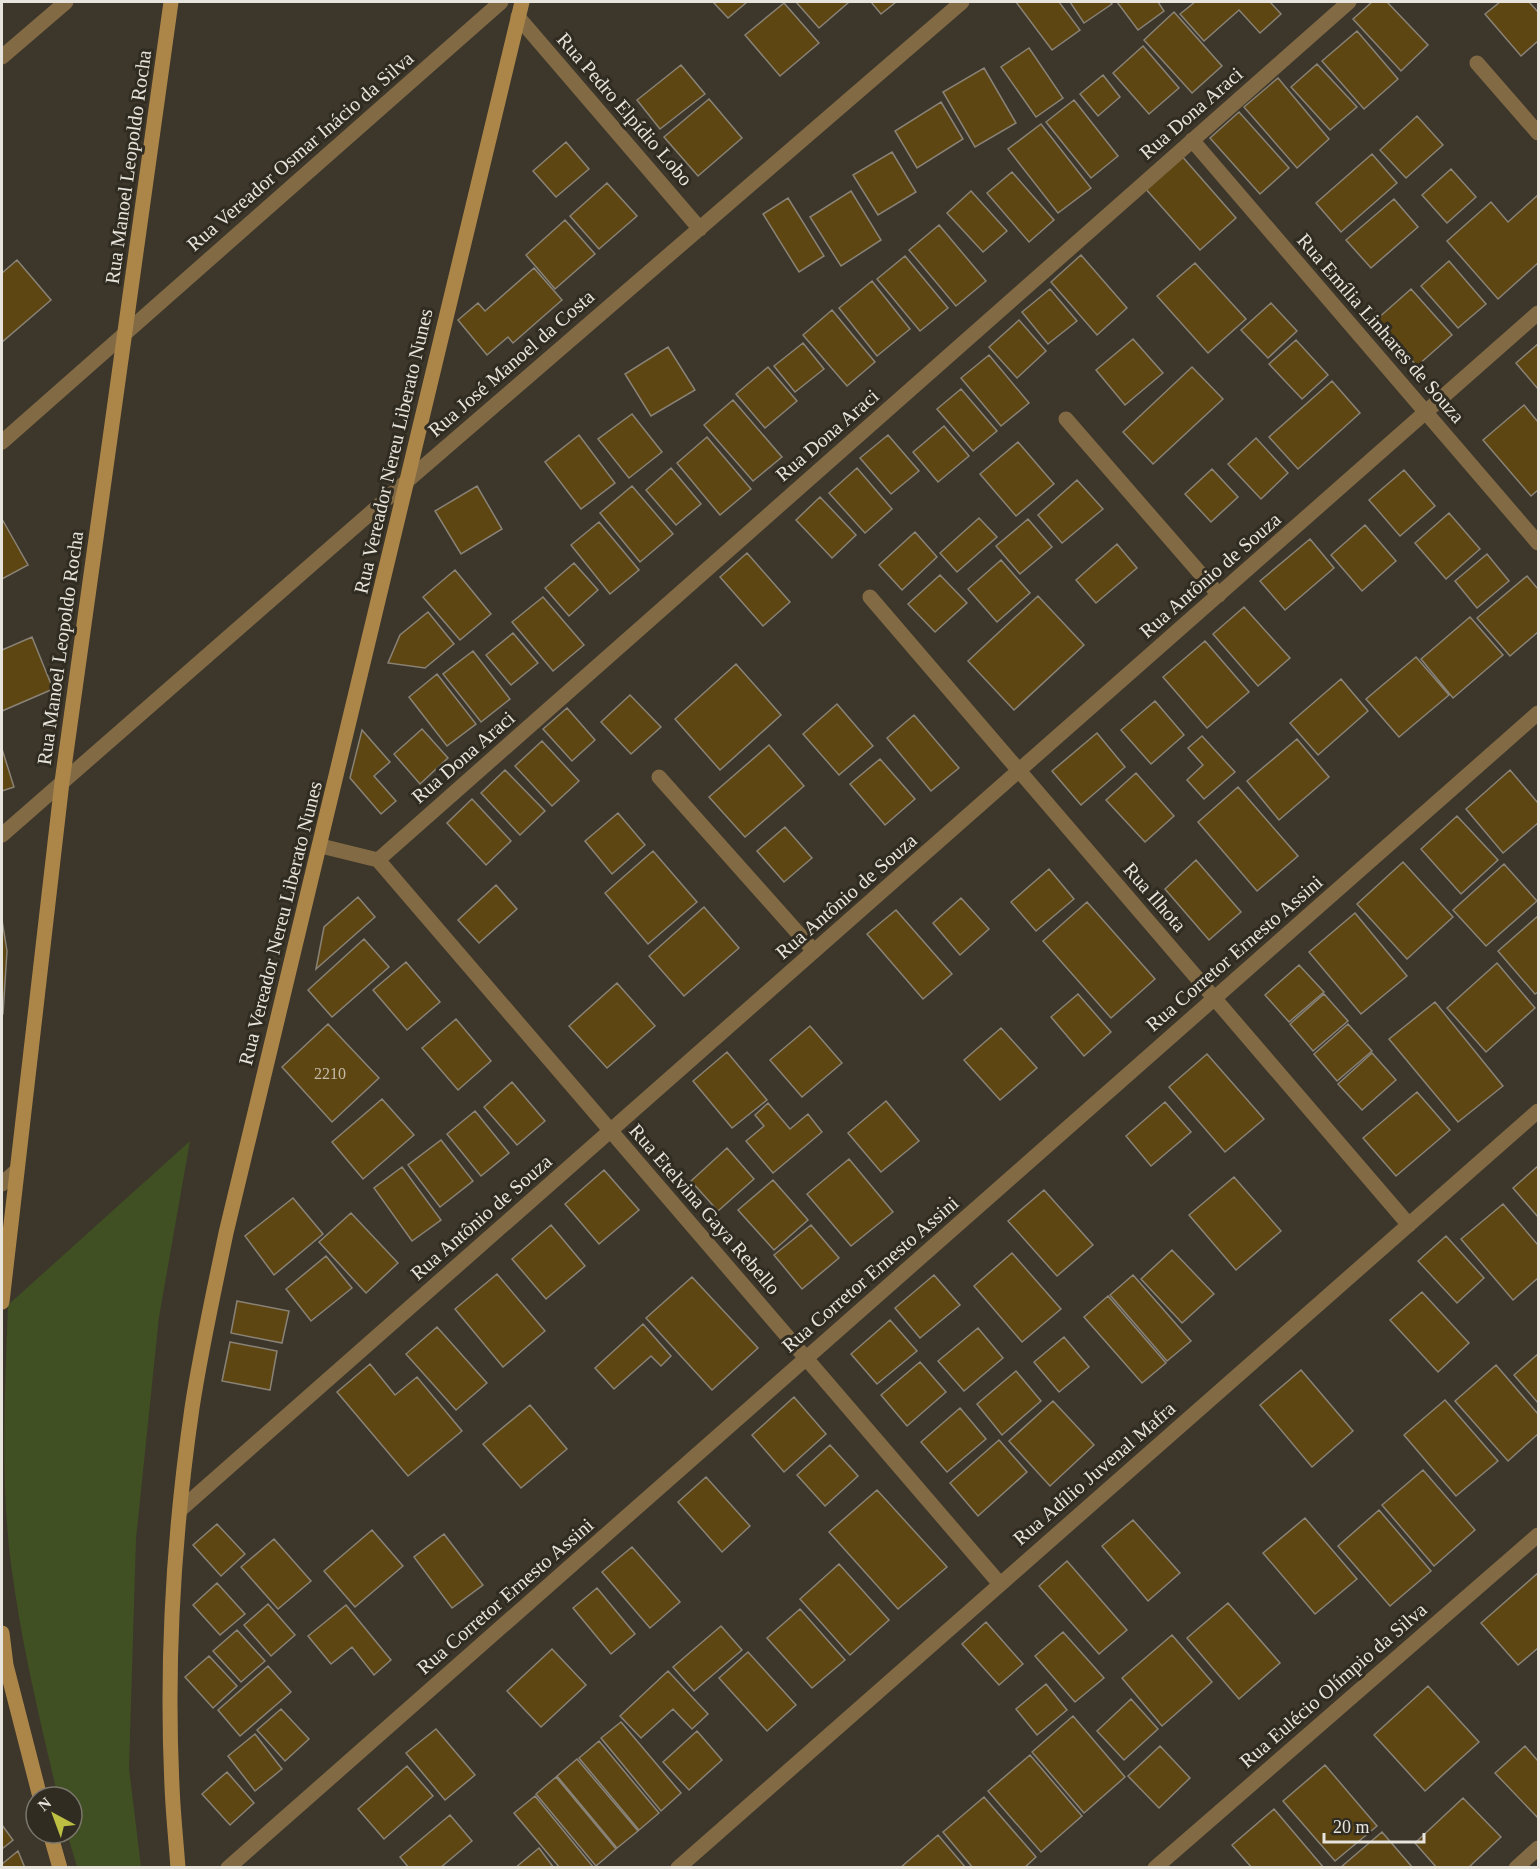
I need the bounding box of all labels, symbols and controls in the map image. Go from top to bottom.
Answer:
street label: Rua Pedro Elpídio Lobo [552,28,697,190]
street label: Rua Vereador Osmar Inácio da Silva [182,47,418,255]
street label: Rua Manoel Leopoldo Rocha [101,48,156,286]
street label: Rua Dona Araci [1135,62,1247,164]
street label: Rua Emília Linhares de Souza [1293,229,1469,427]
street label: Rua José Manoel da Costa [424,285,598,441]
street label: Rua Vereador Nereu Liberato Nunes [349,306,437,596]
street label: Rua Dona Araci [771,384,883,486]
street label: Rua Antônio de Souza [1135,508,1285,642]
street label: Rua Manoel Leopoldo Rocha [33,529,88,767]
street label: Rua Dona Araci [407,706,519,808]
street label: Rua Vereador Nereu Liberato Nunes [234,779,326,1067]
street label: Rua Antônio de Souza [771,829,921,963]
street label: Rua Ilhota [1119,858,1191,936]
street label: Rua Corretor Ernesto Assini [1141,870,1327,1035]
house number: 2210 [314,1065,346,1082]
street label: Rua Etelvina Gaya Rebello [624,1119,785,1299]
street label: Rua Antônio de Souza [406,1150,556,1284]
street label: Rua Corretor Ernesto Assini [777,1191,963,1356]
street label: Rua Adílio Juvenal Mafra [1009,1397,1179,1549]
street label: Rua Corretor Ernesto Assini [412,1513,598,1678]
street label: Rua Eulécio Olímpio da Silva [1235,1598,1432,1773]
north arrow [24,1785,84,1845]
text: N [35,1794,55,1814]
scale bar [1324,1806,1424,1844]
text: 20 m [1333,1817,1370,1837]

